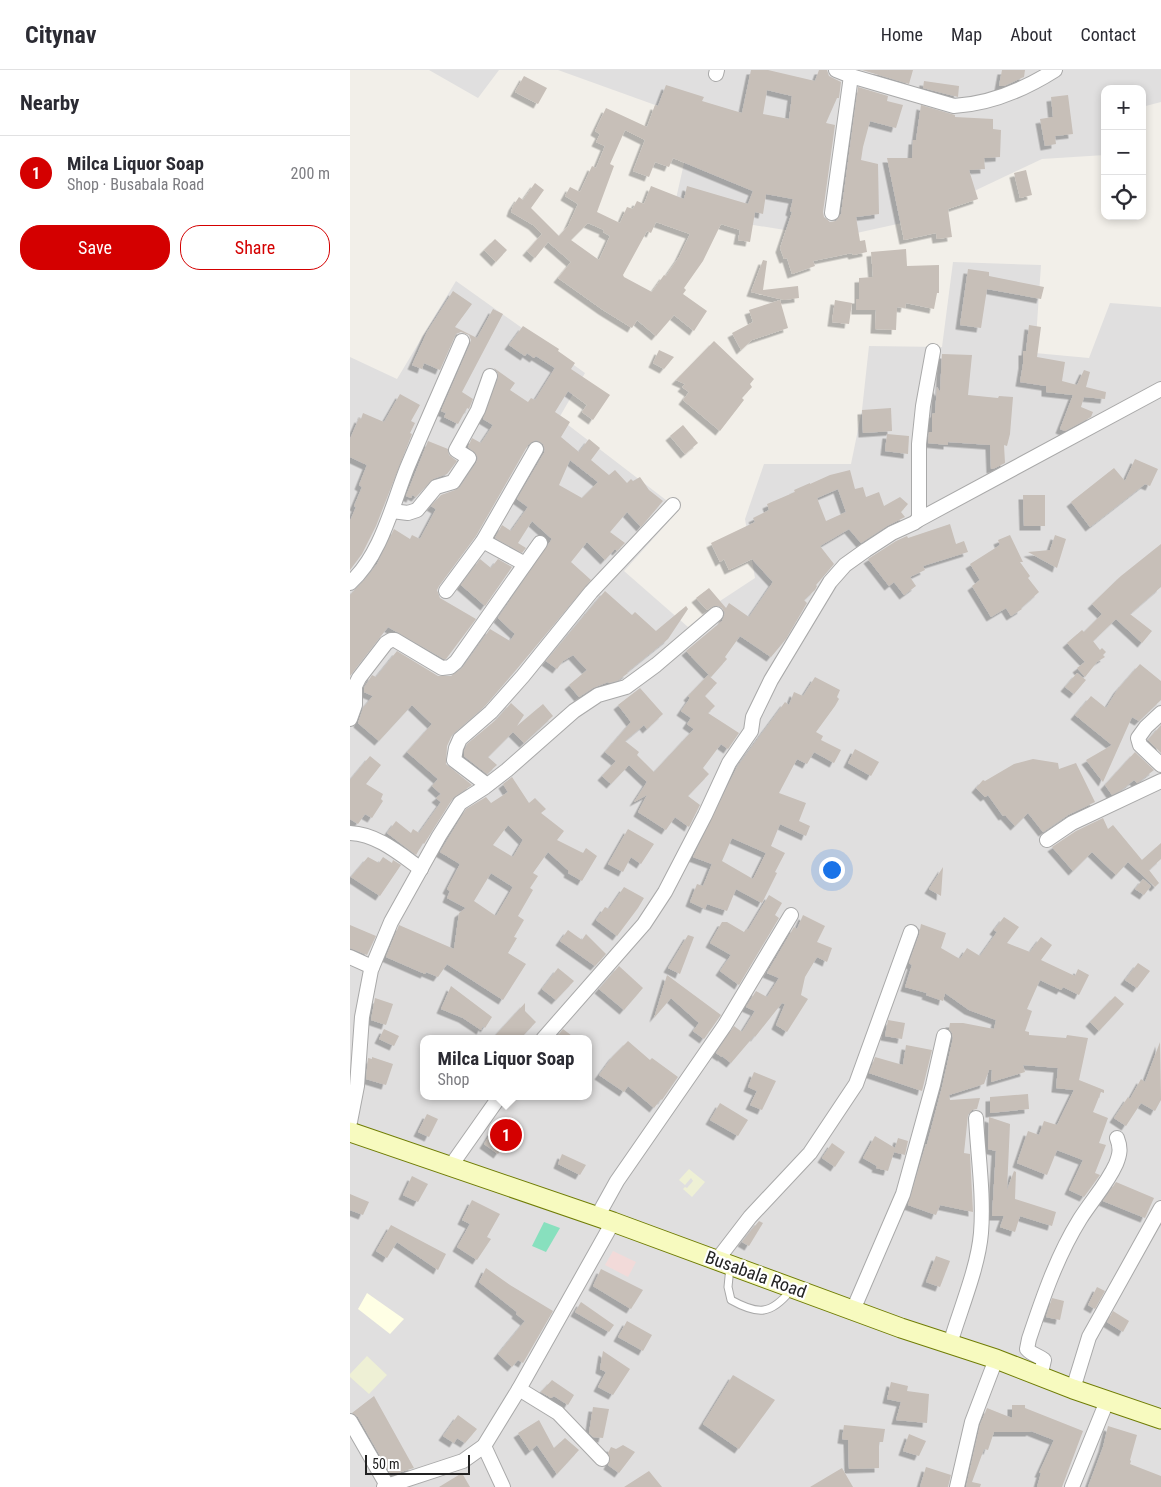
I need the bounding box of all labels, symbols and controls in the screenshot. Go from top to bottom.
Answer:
text: Citynav [25,21,96,49]
text: Home [881,24,923,45]
text: Map [951,24,982,45]
text: About [1010,24,1052,45]
text: Contact [1080,24,1136,45]
map controls [1101,85,1146,220]
button: + [1101,85,1146,130]
text: Nearby [20,91,79,115]
button: − [1101,130,1146,175]
text: Milca Liquor Soap [67,152,204,175]
text: 1 [32,164,40,183]
text: 200 m [291,164,330,183]
text: Shop · Busabala Road [67,175,204,194]
button: locate [1101,175,1146,220]
button: Save [20,225,170,270]
button: Share [180,225,330,270]
your location [819,857,845,883]
popup [420,1035,592,1100]
text: Milca Liquor Soap [438,1047,574,1070]
text: Shop [438,1070,470,1089]
pin: 1 [490,1116,522,1154]
street label: Busabala Road [703,1246,809,1302]
scale bar [365,1452,470,1475]
text: 50 m [372,1456,400,1472]

